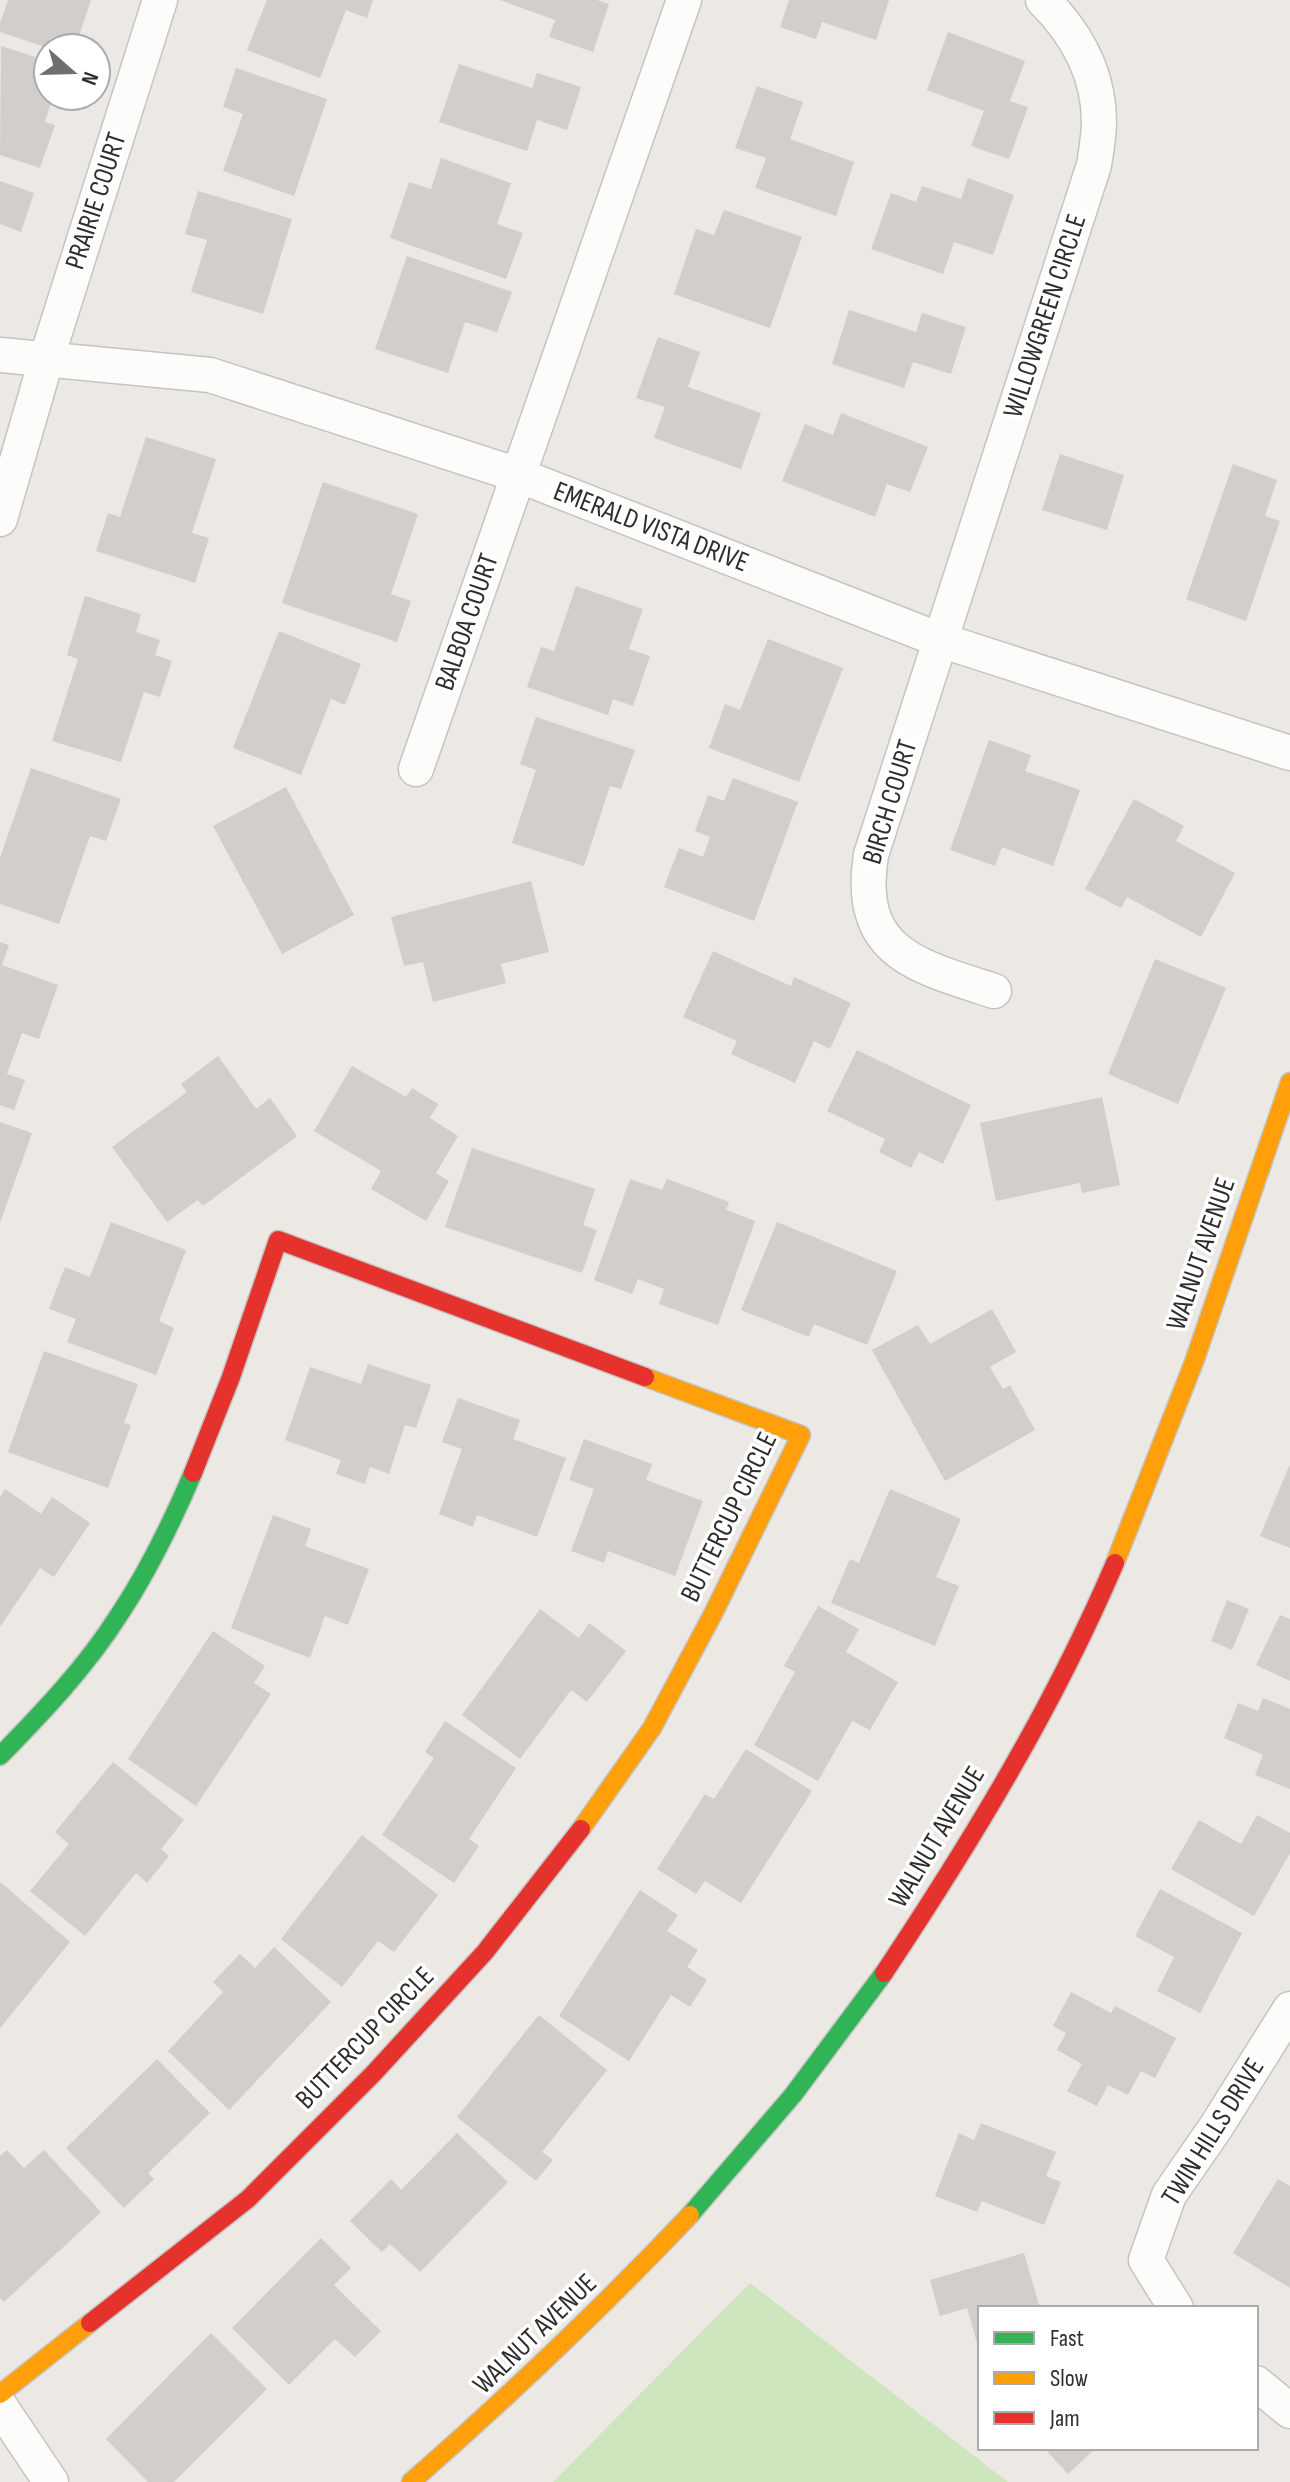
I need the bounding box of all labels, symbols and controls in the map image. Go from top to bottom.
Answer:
north arrow [32,32,112,112]
text: N [75,68,104,88]
street label: PRAIRIE COURT [58,128,134,274]
street label: WILLOWGREEN CIRCLE [997,210,1093,422]
street label: EMERALD VISTA DRIVE [549,475,753,579]
street label: BALBOA COURT [428,549,506,695]
street label: BIRCH COURT [855,736,925,868]
street label: WALNUT AVENUE [1160,1174,1242,1334]
street label: BUTTERCUP CIRCLE [674,1427,784,1607]
street label: WALNUT AVENUE [882,1760,992,1914]
street label: BUTTERCUP CIRCLE [289,1960,441,2116]
street label: TWIN HILLS DRIVE [1155,2052,1271,2212]
street label: WALNUT AVENUE [466,2267,604,2401]
legend [978,2306,1258,2450]
text: Fast [1050,2324,1084,2353]
text: Slow [1050,2364,1088,2393]
text: Jam [1049,2404,1080,2433]

